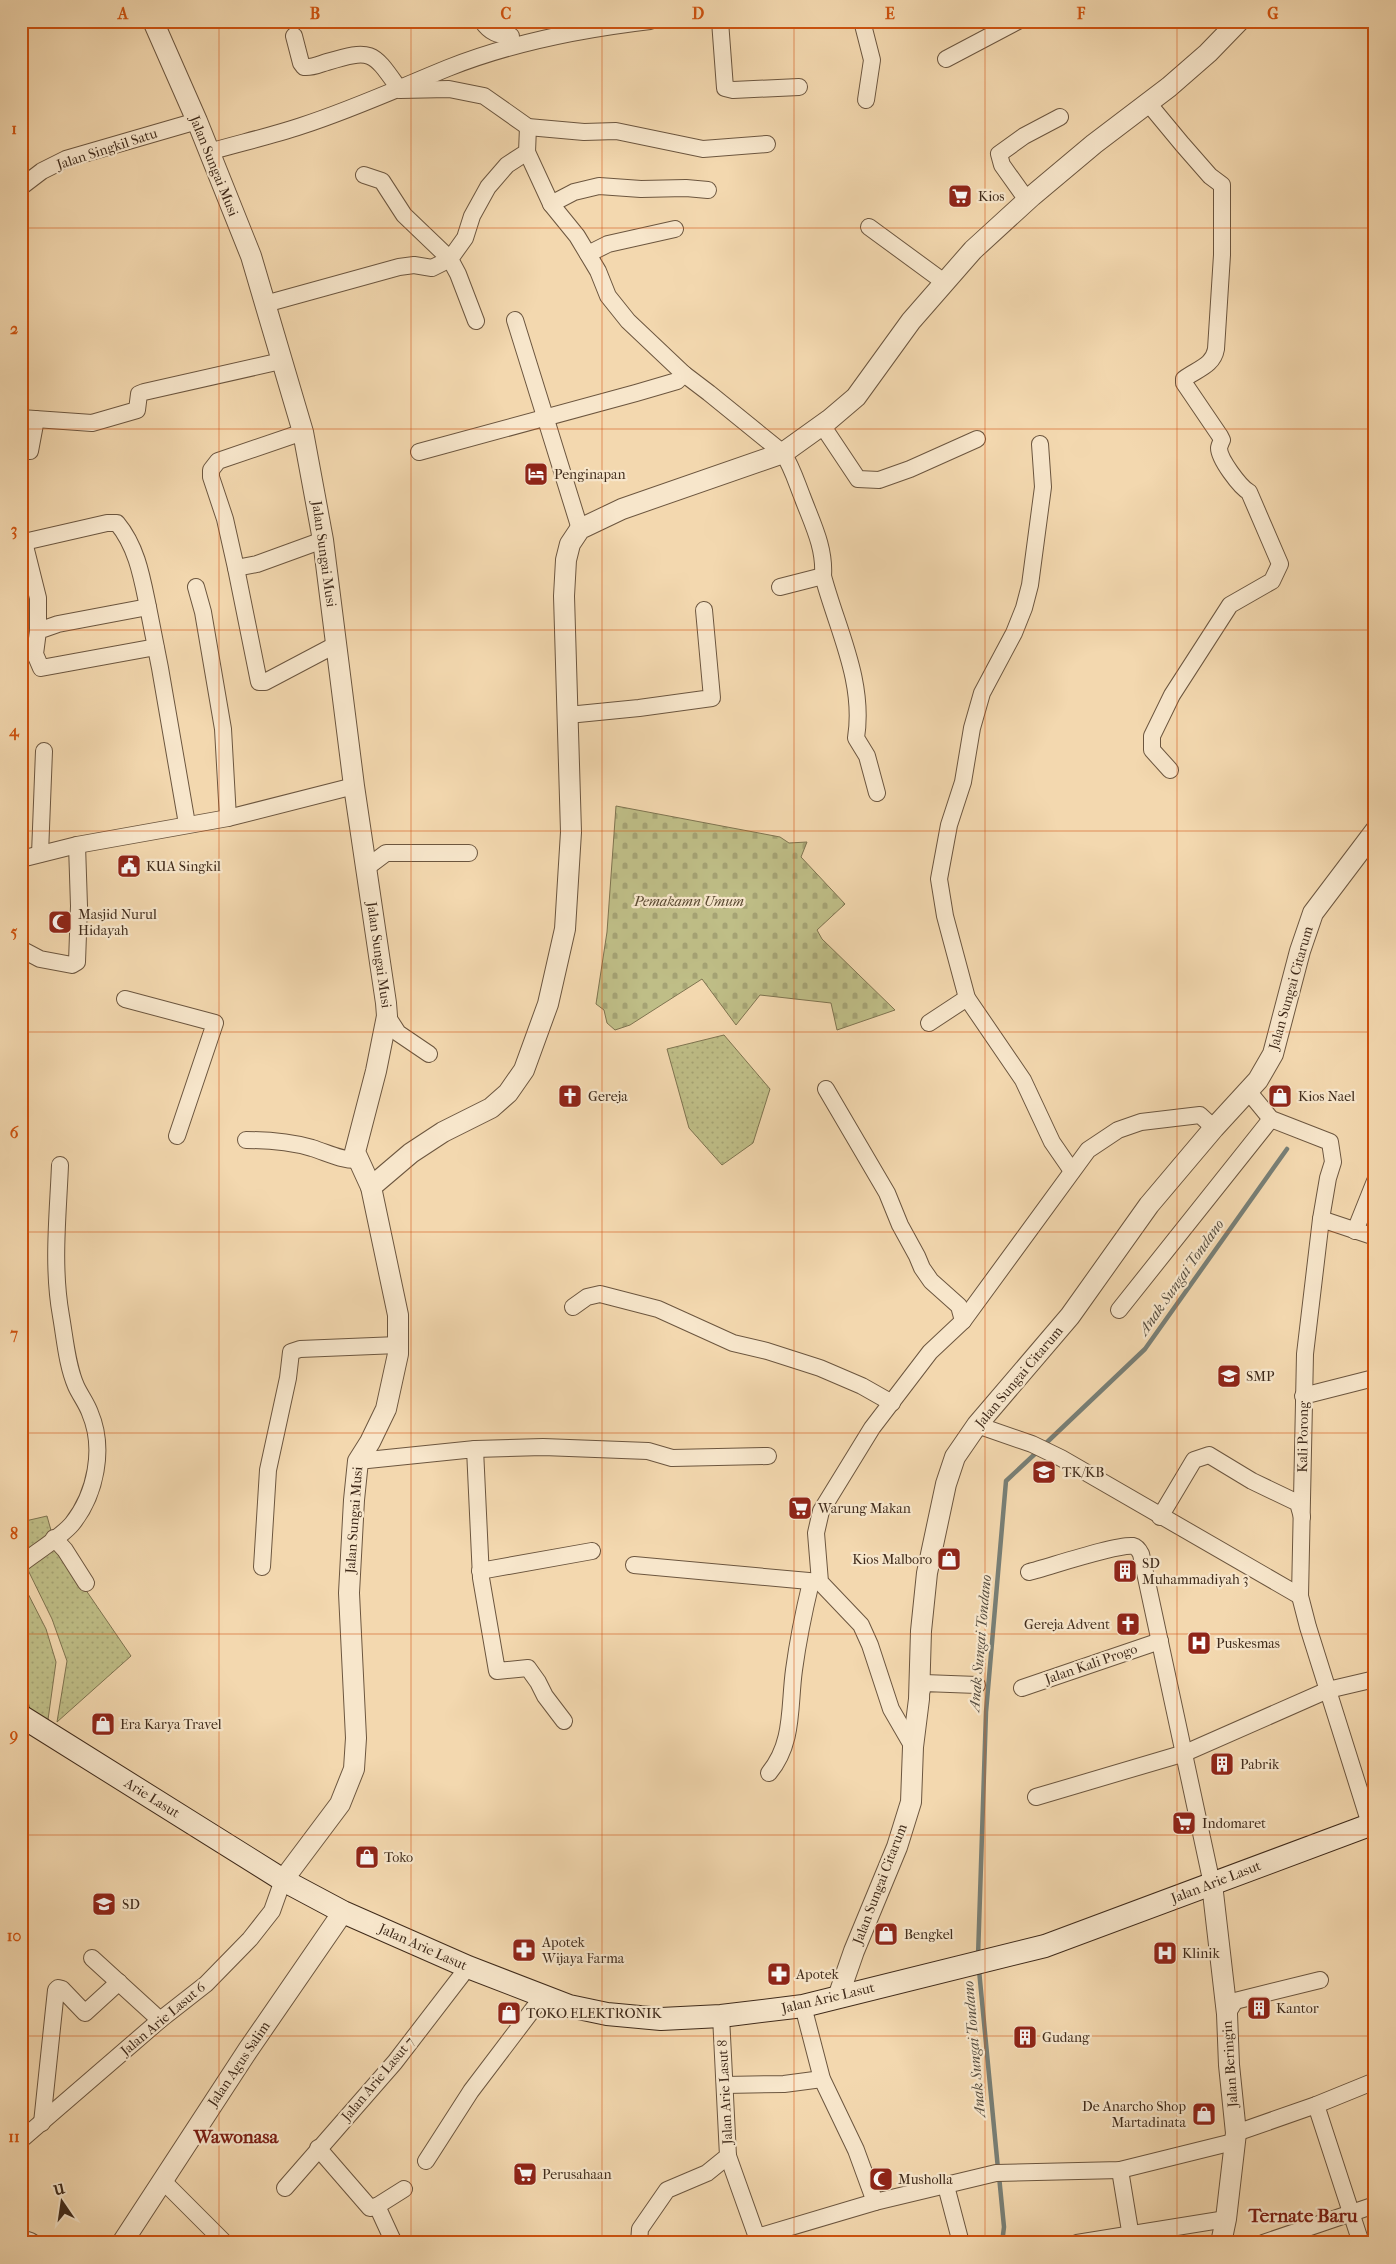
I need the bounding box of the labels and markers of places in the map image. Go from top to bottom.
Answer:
supermarket icon: Kios [947,183,973,209]
place label: Kios [978,188,1004,205]
hotel icon: Penginapan [523,461,549,487]
place label: Penginapan [554,466,626,483]
public building icon: KUA Singkil [116,853,142,879]
place label: KUA Singkil [146,858,221,875]
place label: Masjid Nurul Hidayah [78,906,157,939]
mosque icon: Masjid Nurul Hidayah [47,909,73,935]
church icon: Gereja [557,1083,583,1109]
shop icon: Kios Nael [1267,1083,1293,1109]
place label: Gereja [588,1088,628,1105]
place label: Kios Nael [1298,1088,1355,1105]
school or university icon: SMP [1216,1363,1242,1389]
place label: SMP [1246,1368,1275,1385]
school or university icon: TK/KB [1031,1459,1057,1485]
place label: TK/KB [1062,1464,1104,1481]
supermarket icon: Warung Makan [787,1495,813,1521]
place label: Warung Makan [817,1500,911,1517]
shop icon: Kios Malboro [936,1546,962,1572]
place label: Kios Malboro [852,1551,932,1568]
place label: SD Muhammadiyah 3 [1142,1555,1249,1588]
building icon: SD Muhammadiyah 3 [1112,1558,1138,1584]
church icon: Gereja Advent [1115,1611,1141,1637]
place label: Gereja Advent [1024,1616,1110,1633]
hospital icon: Puskesmas [1186,1630,1212,1656]
place label: Puskesmas [1216,1635,1280,1652]
shop icon: Era Karya Travel [90,1711,116,1737]
place label: Era Karya Travel [120,1716,222,1733]
building icon: Pabrik [1209,1751,1235,1777]
place label: Pabrik [1240,1756,1280,1773]
supermarket icon: Indomaret [1171,1810,1197,1836]
place label: Indomaret [1202,1815,1266,1832]
shop icon: Toko [354,1844,380,1870]
place label: Toko [384,1849,413,1866]
school or university icon: SD [91,1891,117,1917]
place label: SD [122,1896,140,1913]
shop icon: Bengkel [873,1921,899,1947]
place label: Bengkel [904,1926,954,1943]
place label: Apotek Wijaya Farma [541,1934,625,1967]
pharmacy icon: Apotek Wijaya Farma [511,1937,537,1963]
hospital icon: Klinik [1152,1940,1178,1966]
place label: Klinik [1182,1945,1220,1962]
pharmacy icon: Apotek [766,1961,792,1987]
place label: Apotek [795,1966,840,1983]
building icon: Kantor [1246,1995,1272,2021]
shop icon: TOKO ELEKTRONIK [496,2000,522,2026]
place label: Kantor [1276,2000,1319,2017]
place label: TOKO ELEKTRONIK [526,2005,663,2022]
building icon: Gudang [1012,2024,1038,2050]
place label: Gudang [1042,2029,1090,2046]
place label: De Anarcho Shop Martadinata [1082,2098,1187,2131]
shop icon: De Anarcho Shop Martadinata [1191,2101,1217,2127]
supermarket icon: Perusahaan [512,2161,538,2187]
place label: Perusahaan [542,2166,612,2183]
mosque icon: Musholla [868,2166,894,2192]
place label: Musholla [898,2171,953,2188]

